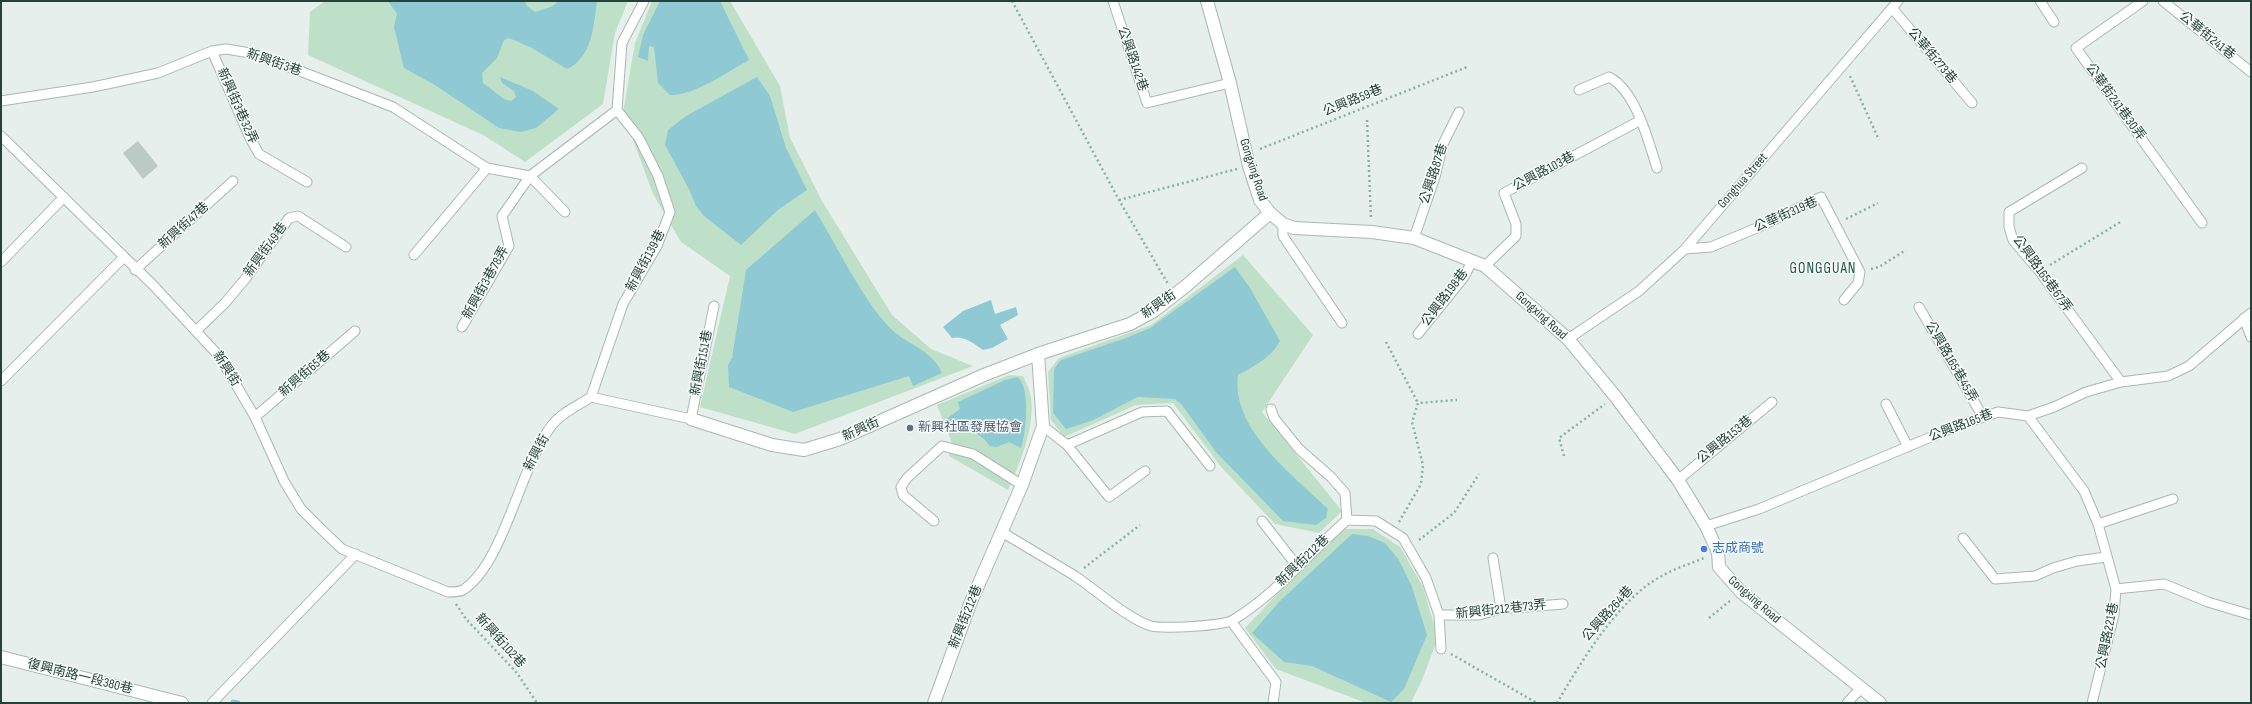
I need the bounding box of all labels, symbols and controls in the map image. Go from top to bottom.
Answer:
street label: 公華街241巷 [2176,9,2238,63]
street label: 公興路142巷 [1114,25,1150,93]
street label: 公華街273巷 [1904,25,1960,87]
street label: 新興街3巷 [244,46,304,80]
street label: 公華街241巷30弄 [2082,60,2148,144]
street label: 新興街3巷32弄 [213,66,261,146]
street label: 公興路59巷 [1321,82,1385,120]
street label: Gongxing Road [1236,137,1270,203]
street label: 公興路87巷 [1417,142,1451,206]
street label: 公興路103巷 [1510,149,1578,195]
street label: Gonghua Street [1715,150,1771,212]
street label: 公華街319巷 [1752,194,1820,236]
street label: 新興街47巷 [156,199,212,253]
street label: 新興街49巷 [241,220,291,280]
street label: 新興街139巷 [623,227,669,295]
street label: 公興路165巷67弄 [2009,232,2075,316]
street label: 新興街3巷78弄 [459,244,513,322]
district label: GONGGUAN [1790,260,1856,278]
street label: 公興路198巷 [1418,266,1472,330]
street label: 新興街 [1139,287,1179,323]
street label: Gongxing Road [1512,289,1570,343]
street label: 公興路165巷45弄 [1921,319,1981,405]
street label: 新興街151巷 [688,329,716,397]
street label: 新興街65巷 [276,347,334,401]
street label: 新興街 [209,348,243,390]
street label: 公興路165巷 [1927,407,1995,445]
street label: 公興路153巷 [1694,413,1756,467]
street label: 新興街 [840,415,882,445]
place label: 新興社區發展協會 [918,420,1022,436]
marker: 新興社區發展協會 [905,423,915,433]
street label: 新興街 [521,432,553,474]
street label: 新興街212巷 [1273,532,1333,590]
place label: 志成商號 [1712,541,1764,557]
marker: 志成商號 [1699,544,1709,554]
street label: Gongxing Road [1725,573,1783,627]
street label: 新興街212巷 [946,583,986,651]
street label: 公興路264巷 [1579,583,1637,645]
street label: 新興街212巷73弄 [1455,597,1547,623]
street label: 公興路221巷 [2094,601,2122,671]
street label: 新興街102巷 [472,611,528,671]
street label: 復興南路一段380巷 [26,656,134,698]

